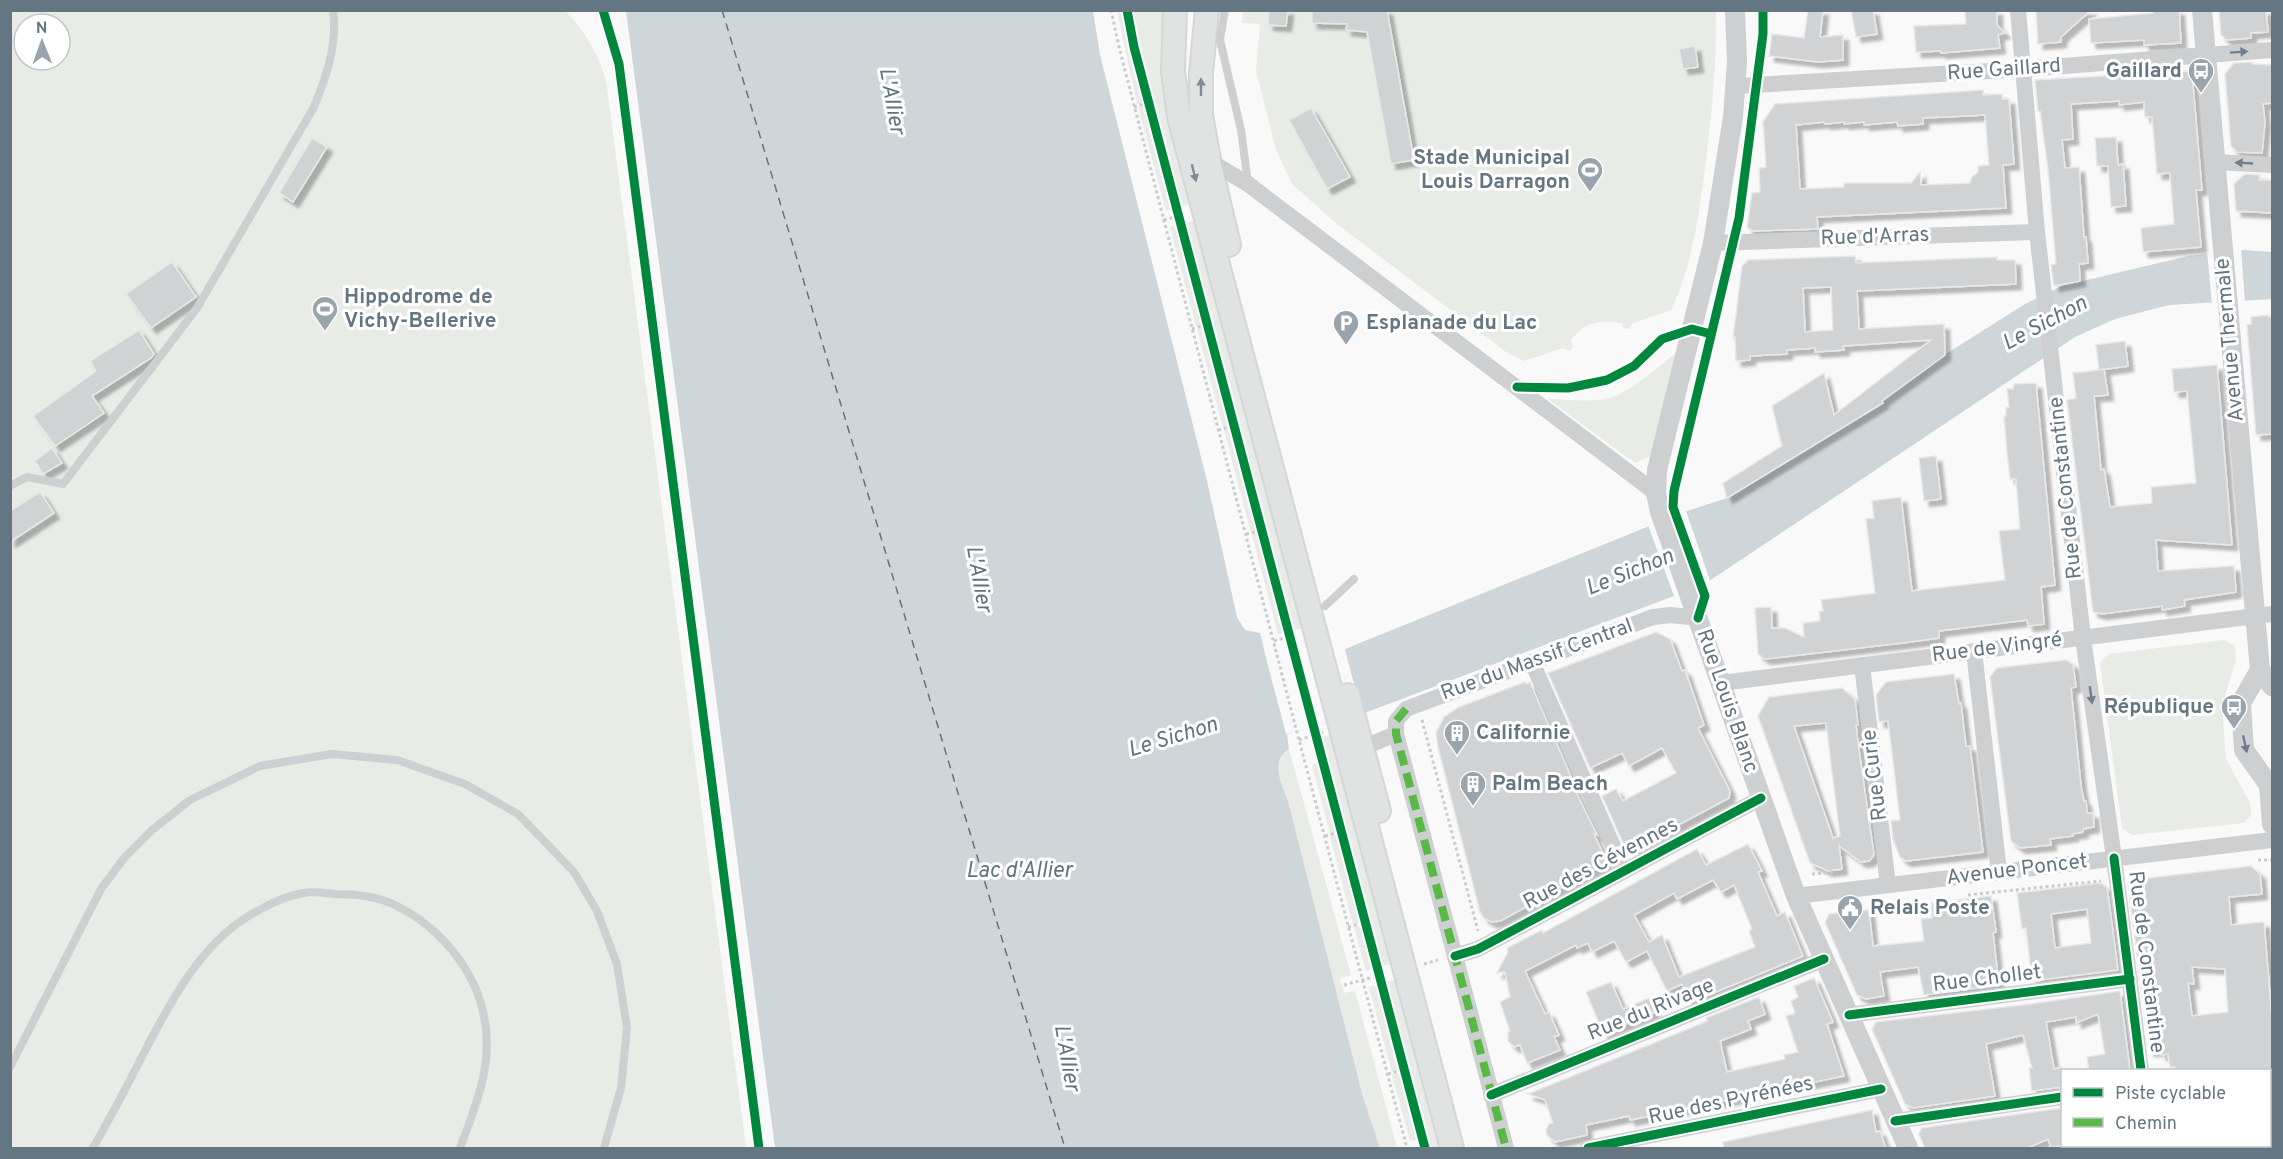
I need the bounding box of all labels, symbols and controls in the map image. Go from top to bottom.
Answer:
north arrow [12,12,72,72]
text: N [36,19,48,39]
one-way arrow [2230,47,2249,57]
street label: Rue Gaillard [1946,53,2062,87]
bus stop icon: Gaillard [2186,56,2216,94]
place label: Gaillard [2106,58,2182,85]
water label: L'Allier [872,66,910,138]
one-way arrow [1196,77,1206,96]
place label: Stade Municipal Louis Darragon [1413,145,1570,196]
sports icon: Stade Municipal Louis Darragon [1575,155,1605,193]
one-way arrow [2234,159,2253,168]
one-way arrow [1190,164,1199,182]
street label: Rue d'Arras [1820,222,1930,252]
street label: Avenue Thermale [2209,257,2251,423]
place label: Hippodrome de Vichy-Bellerive [344,284,496,335]
water label: Le Sichon [1998,290,2092,358]
sports icon: Hippodrome de Vichy-Bellerive [310,294,340,332]
parking icon: Esplanade du Lac [1331,308,1361,346]
place label: Esplanade du Lac [1366,310,1537,337]
street label: Rue de Constantine [2043,395,2089,581]
water label: Le Sichon [1582,543,1678,603]
water label: L'Allier [959,544,997,616]
street label: Rue du Massif Central [1437,613,1637,707]
street label: Rue Louis Blanc [1690,626,1764,776]
street label: Rue de Vingré [1930,627,2064,669]
one-way arrow [2086,686,2095,705]
bus stop icon: République [2219,692,2249,730]
place label: République [2104,694,2214,721]
water label: Le Sichon [1125,712,1221,764]
building icon: Californie [1442,718,1472,756]
place label: Californie [1476,720,1571,747]
street label: Rue Curie [1856,728,1894,822]
one-way arrow [2241,735,2250,754]
building icon: Palm Beach [1458,769,1488,807]
place label: Palm Beach [1492,771,1608,798]
street label: Rue des Cévennes [1519,812,1683,916]
street label: Avenue Poncet [1945,848,2089,892]
water label: Lac d'Allier [966,858,1074,885]
street label: Rue de Constantine [2121,869,2171,1055]
public building icon: Relais Poste [1835,893,1865,931]
place label: Relais Poste [1870,895,1990,922]
street label: Rue Chollet [1931,959,2043,999]
street label: Rue du Rivage [1584,972,1718,1048]
water label: L'Allier [1047,1023,1085,1095]
legend [2061,1069,2271,1147]
street label: Rue des Pyrénées [1646,1070,1816,1132]
text: Piste cyclable [2115,1083,2226,1106]
text: Chemin [2115,1113,2177,1136]

